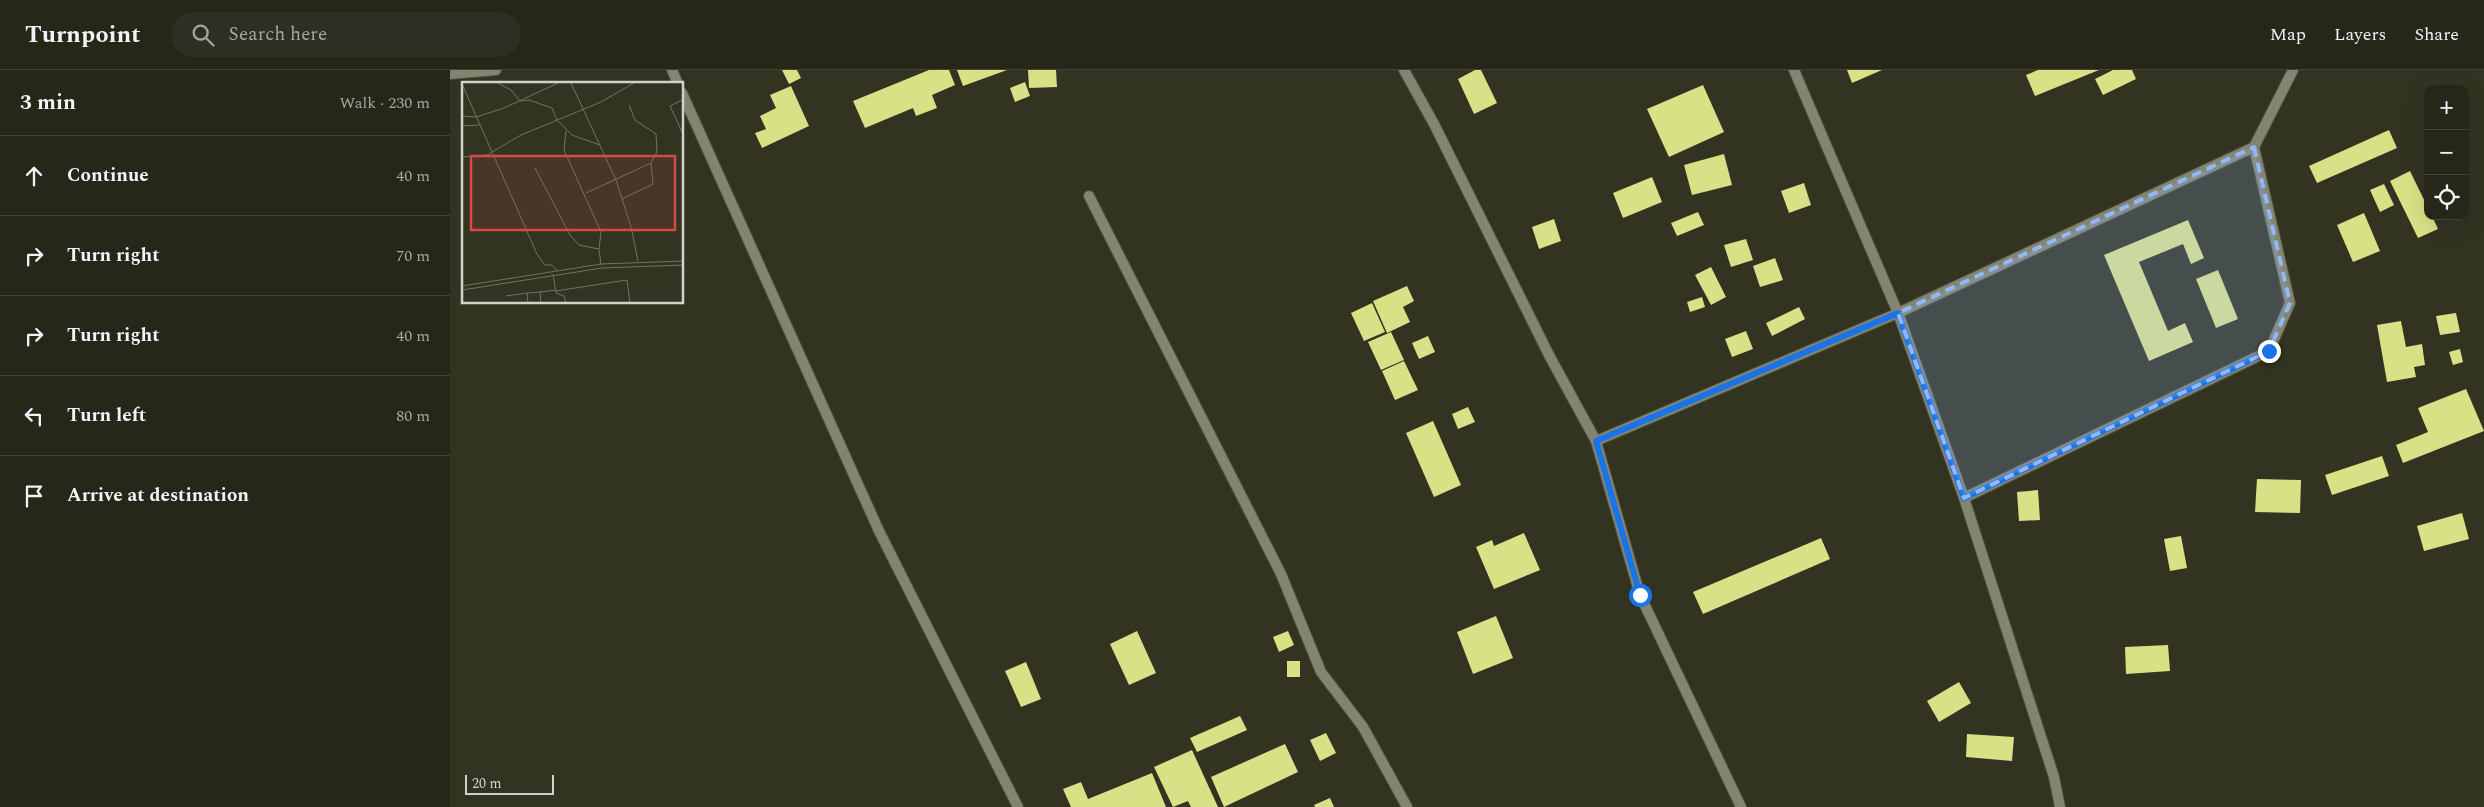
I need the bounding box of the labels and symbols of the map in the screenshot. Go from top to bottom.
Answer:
inset map [462,82,684,304]
route end [2258,340,2281,363]
route start [1629,584,1652,607]
scale bar [465,772,554,795]

